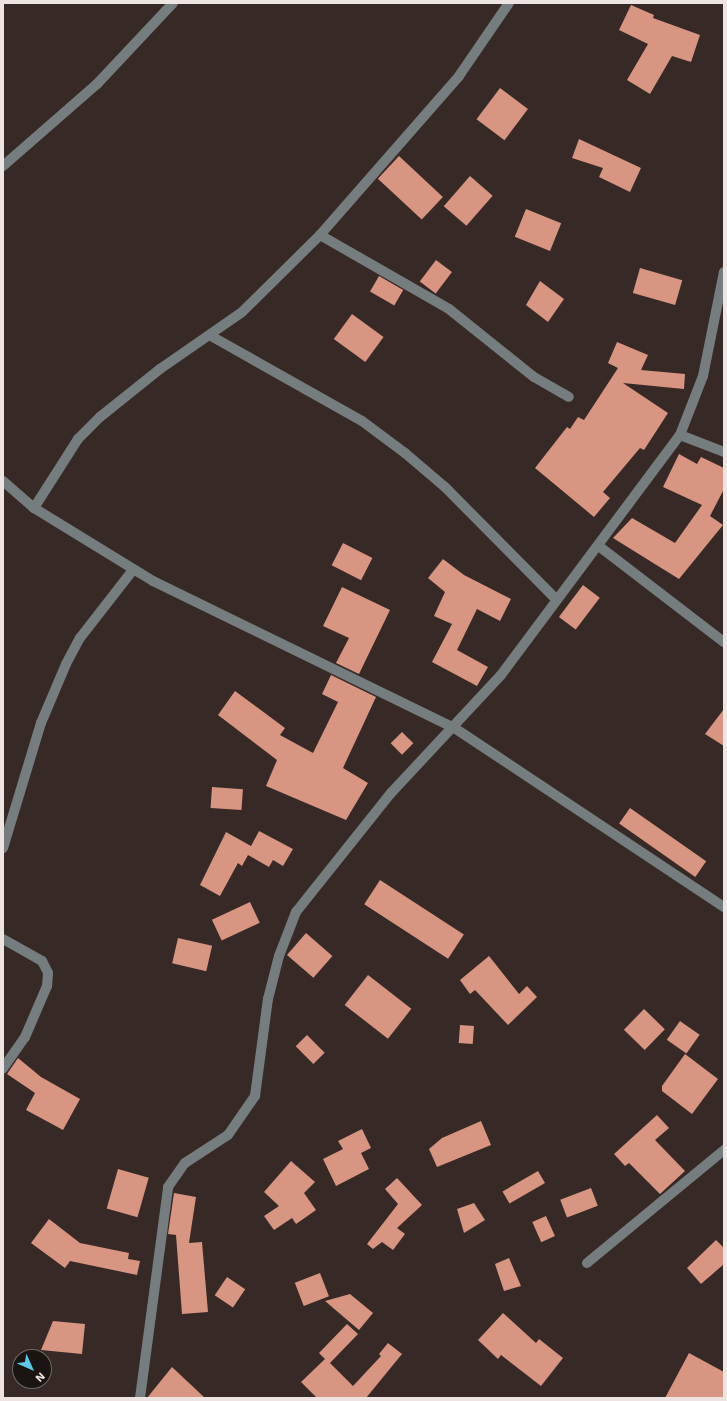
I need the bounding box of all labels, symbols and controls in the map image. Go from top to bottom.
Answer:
north arrow [12,1349,52,1389]
text: N [33,1370,48,1385]

